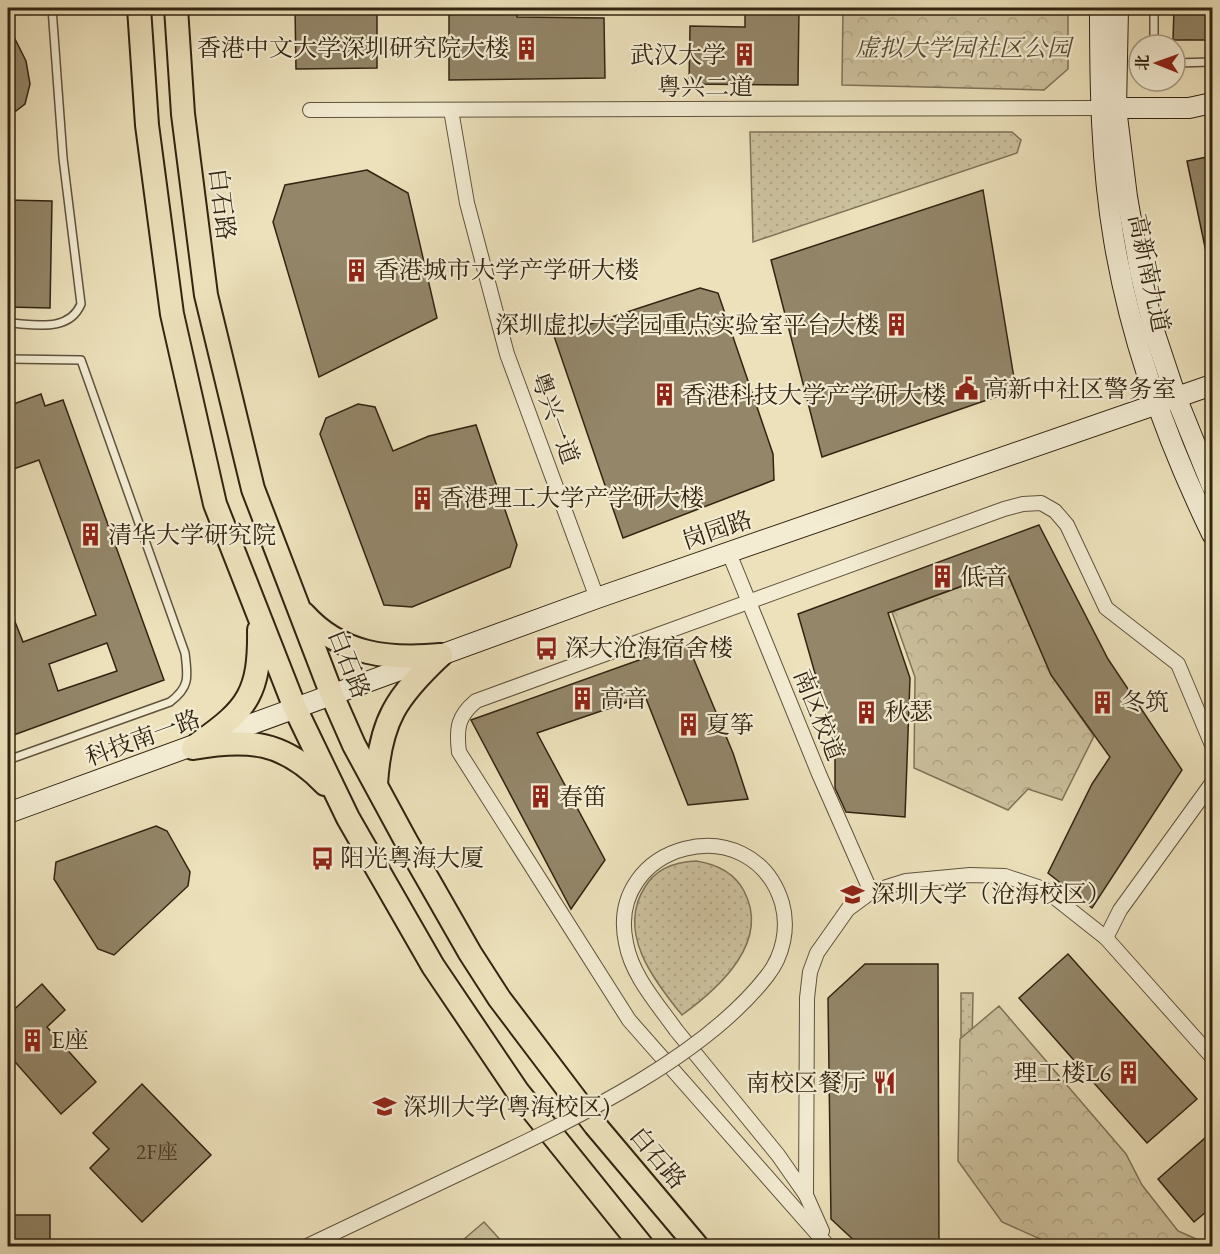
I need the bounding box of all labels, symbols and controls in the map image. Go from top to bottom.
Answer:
place label: 香港中文大学深圳研究院大楼 [197,32,509,63]
park label: 虚拟大学园社区公园 [855,32,1075,63]
north arrow [1127,33,1187,93]
building icon: 香港中文大学深圳研究院大楼 [514,35,540,61]
place label: 武汉大学 [630,39,726,70]
building icon: 武汉大学 [731,42,757,68]
text: 北 [1132,55,1153,71]
street label: 粤兴二道 [657,71,753,102]
street label: 白石路 [203,166,242,242]
street label: 高新南九道 [1122,211,1177,335]
place label: 香港城市大学产学研大楼 [375,254,639,285]
building icon: 香港城市大学产学研大楼 [344,257,370,283]
place label: 深圳虚拟大学园重点实验室平台大楼 [495,309,879,340]
building icon: 深圳虚拟大学园重点实验室平台大楼 [884,312,910,338]
street label: 粤兴一道 [524,367,586,468]
place label: 高新中社区警务室 [984,373,1176,404]
public building icon: 高新中社区警务室 [953,376,979,402]
place label: 香港科技大学产学研大楼 [682,379,946,410]
building icon: 香港科技大学产学研大楼 [651,382,677,408]
place label: 香港理工大学产学研大楼 [440,482,704,513]
building icon: 香港理工大学产学研大楼 [409,485,435,511]
street label: 岗园路 [678,503,756,556]
place label: 清华大学研究院 [108,519,276,550]
building icon: 清华大学研究院 [77,522,103,548]
place label: 低音 [960,561,1008,592]
building icon: 低音 [929,564,955,590]
street label: 白石路 [322,625,377,703]
place label: 深大沧海宿舍楼 [565,632,733,663]
bus stop icon: 深大沧海宿舍楼 [534,635,560,661]
street label: 南区校道 [787,665,852,765]
place label: 高音 [600,683,648,714]
building icon: 高音 [569,686,595,712]
place label: 冬筑 [1121,686,1169,717]
building icon: 冬筑 [1090,689,1116,715]
place label: 秋瑟 [885,696,933,727]
building icon: 秋瑟 [854,699,880,725]
street label: 科技南一路 [81,702,205,773]
place label: 夏筝 [706,709,754,740]
building icon: 夏筝 [675,712,701,738]
place label: 春笛 [559,781,607,812]
building icon: 春笛 [528,784,554,810]
place label: 阳光粤海大厦 [340,842,484,873]
bus stop icon: 阳光粤海大厦 [309,845,335,871]
place label: 深圳大学（沧海校区） [871,878,1111,909]
school or university icon: 深圳大学（沧海校区） [840,881,866,907]
place label: E座 [51,1024,89,1055]
building icon: E座 [20,1027,46,1053]
place label: 理工楼L6 [1013,1057,1111,1088]
building icon: 理工楼L6 [1116,1060,1142,1086]
place label: 南校区餐厅 [746,1067,866,1098]
restaurant icon: 南校区餐厅 [871,1070,897,1096]
place label: 深圳大学(粤海校区) [403,1091,610,1122]
school or university icon: 深圳大学(粤海校区) [372,1094,398,1120]
street label: 白石路 [623,1120,693,1195]
house number: 2F座 [136,1138,178,1165]

